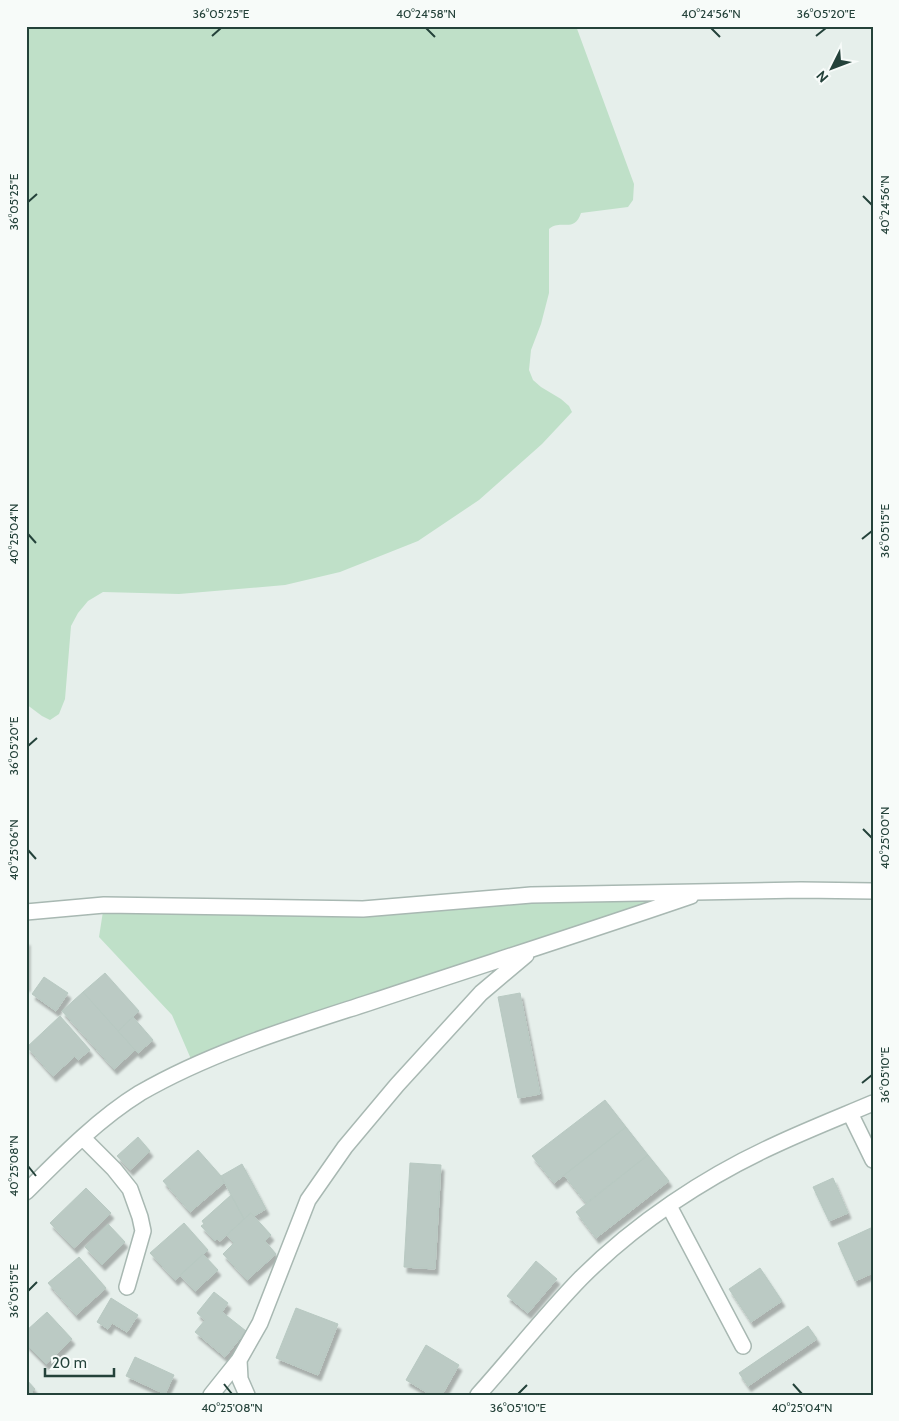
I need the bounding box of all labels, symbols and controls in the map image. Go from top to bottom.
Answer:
text: 36°05'25"E [193,6,250,21]
text: 40°24'58"N [396,6,456,21]
text: 40°24'56"N [681,6,741,21]
text: 36°05'20"E [797,6,856,21]
north arrow [806,42,856,92]
text: N [812,67,832,86]
text: 36°05'25"E [6,173,21,230]
text: 40°24'56"N [877,175,892,235]
text: 40°25'04"N [6,503,21,565]
text: 36°05'15"E [877,503,892,558]
text: 36°05'20"E [6,716,21,775]
text: 40°25'00"N [877,807,892,869]
text: 40°25'06"N [6,819,21,881]
text: 36°05'10"E [877,1046,892,1103]
text: 40°25'08"N [6,1135,21,1197]
text: 36°05'15"E [6,1263,21,1318]
scale bar [45,1346,114,1378]
text: 20 m [52,1354,87,1372]
text: 40°25'08"N [201,1400,263,1415]
text: 36°05'10"E [490,1400,547,1415]
text: 40°25'04"N [771,1400,833,1415]

